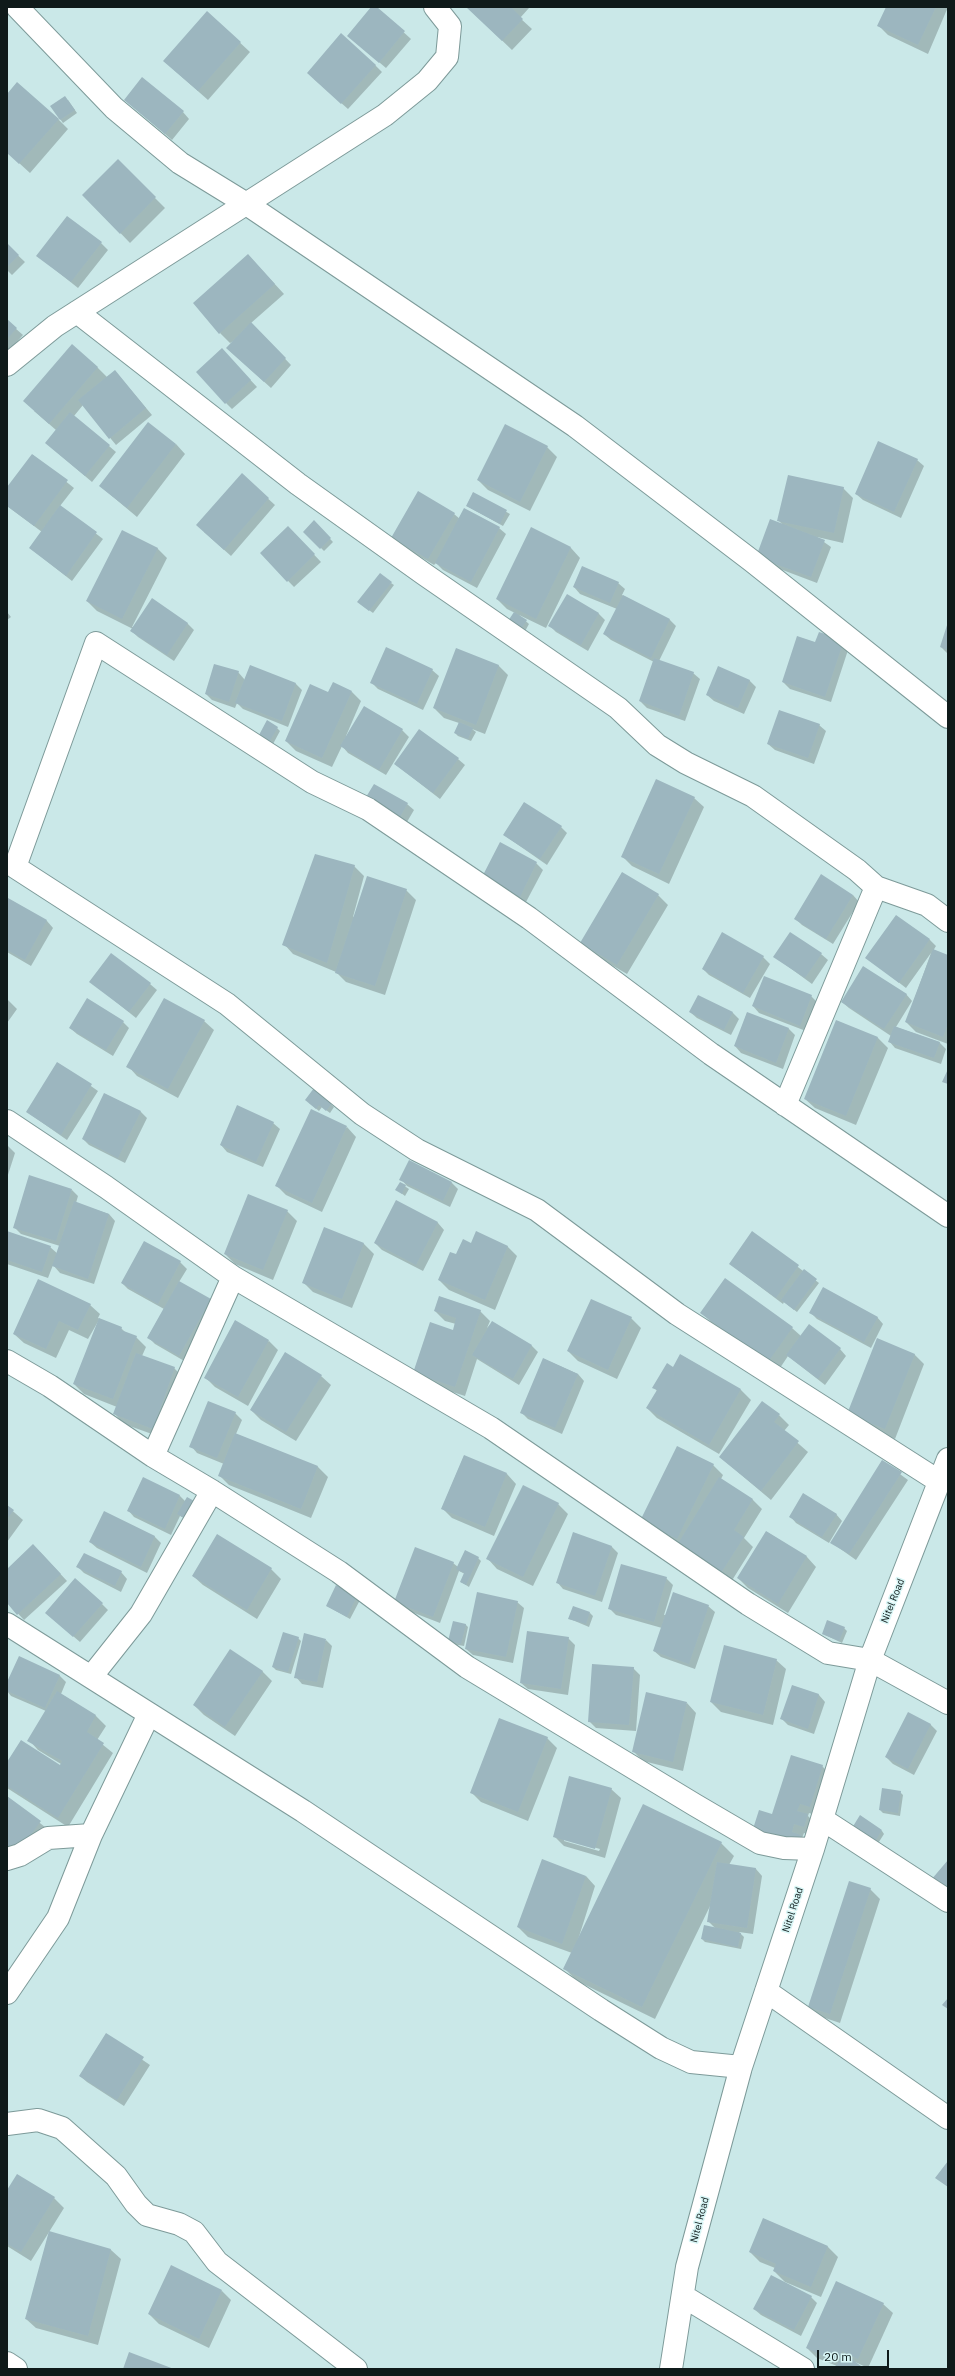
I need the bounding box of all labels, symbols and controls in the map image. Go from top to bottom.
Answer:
street label: Nitel Road [879,1577,907,1625]
street label: Nitel Road [780,1886,806,1934]
street label: Nitel Road [688,2196,712,2244]
scale bar [819,2342,891,2368]
text: 20 m [824,2349,852,2364]

